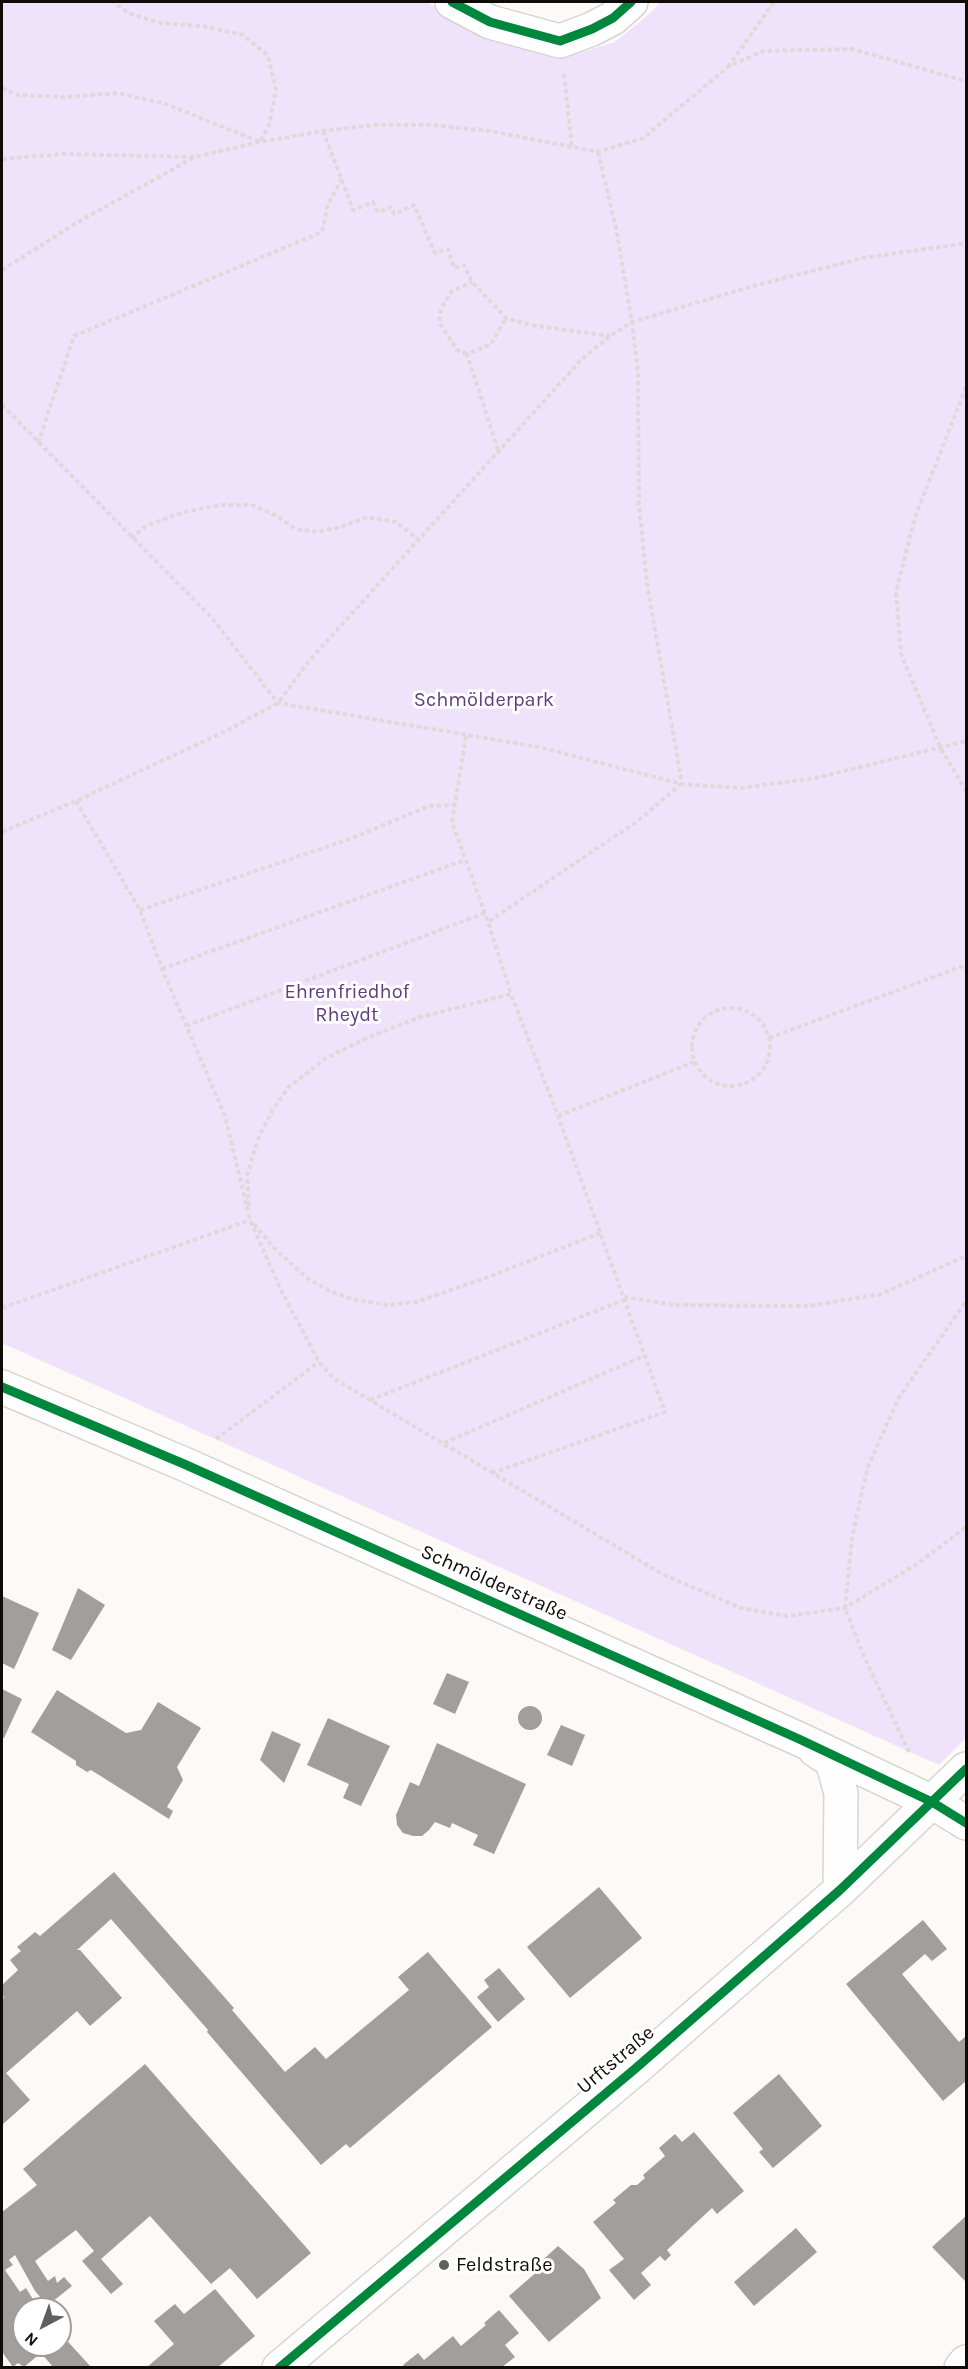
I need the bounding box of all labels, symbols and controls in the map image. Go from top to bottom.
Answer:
park label: Schmölderpark [414,688,554,712]
park label: Ehrenfriedhof Rheydt [285,980,409,1027]
street label: Schmölderstraße [417,1540,571,1626]
street label: Urftstraße [572,2021,660,2099]
place label: Feldstraße [456,2253,552,2277]
marker: Feldstraße [437,2258,451,2272]
north arrow [12,2297,72,2357]
text: N [21,2329,42,2350]

